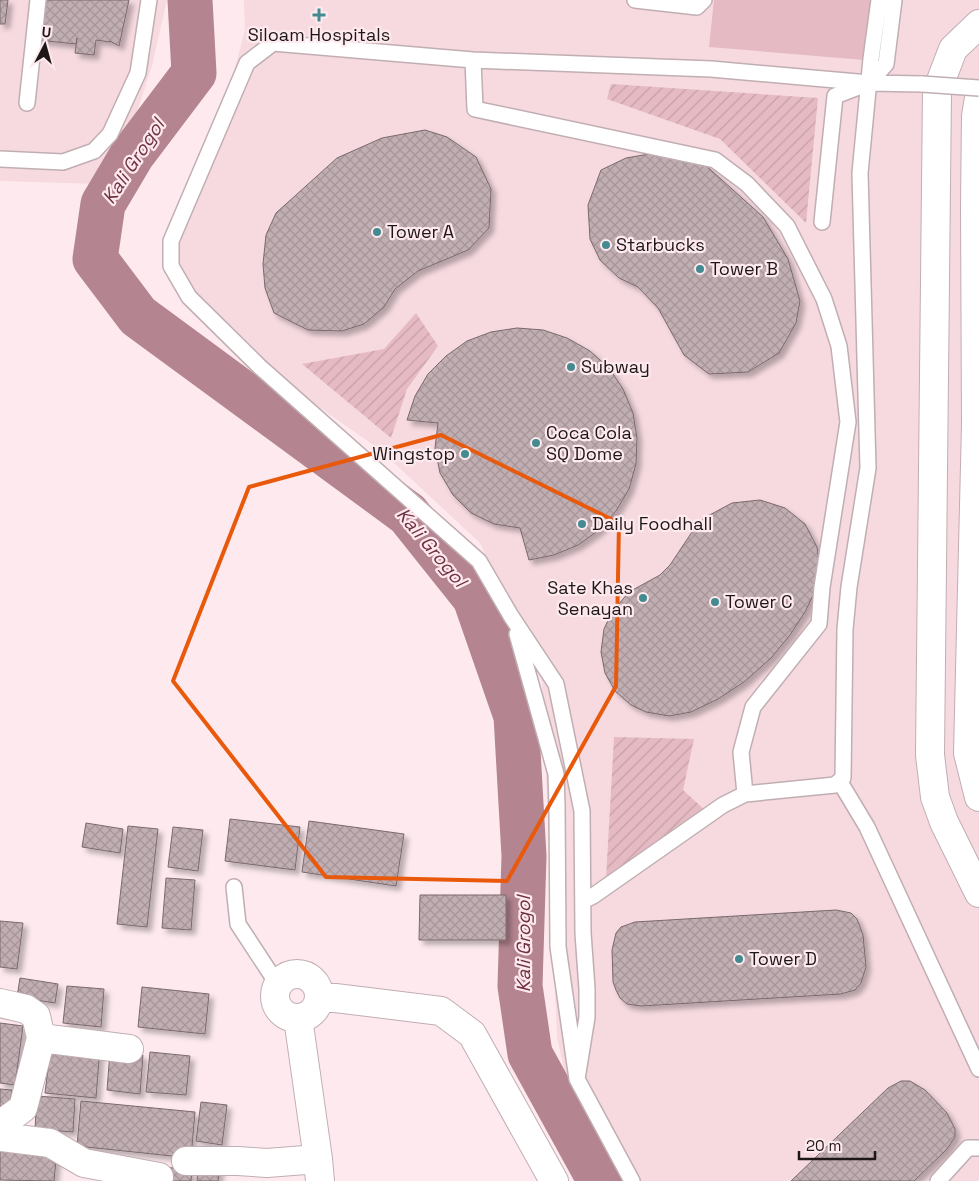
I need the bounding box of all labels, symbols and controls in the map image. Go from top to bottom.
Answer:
marker: Siloam Hospitals [312,8,326,22]
north arrow [20,20,70,70]
text: U [41,23,52,42]
place label: Siloam Hospitals [248,23,390,46]
water label: Kali Grogol [97,112,171,209]
place label: Tower A [387,220,454,243]
marker: Tower A [371,226,383,238]
place label: Starbucks [616,233,705,256]
marker: Starbucks [600,239,612,251]
place label: Tower B [710,257,778,280]
marker: Tower B [694,263,706,275]
place label: Subway [581,355,650,378]
marker: Subway [565,361,577,373]
place label: Coca Cola SQ Dome [546,421,632,465]
marker: Coca Cola SQ Dome [530,437,542,449]
place label: Wingstop [372,442,455,465]
marker: Wingstop [459,448,471,460]
water label: Kali Grogol [391,502,474,594]
place label: Daily Foodhall [592,512,712,535]
marker: Daily Foodhall [576,518,588,530]
place label: Sate Khas Senayan [547,576,633,620]
place label: Tower C [725,590,793,613]
marker: Sate Khas Senayan [637,592,649,604]
marker: Tower C [709,596,721,608]
water label: Kali Grogol [511,893,536,992]
place label: Tower D [749,947,817,970]
marker: Tower D [733,953,745,965]
scale bar [799,1128,875,1160]
text: 20 m [806,1136,841,1155]

